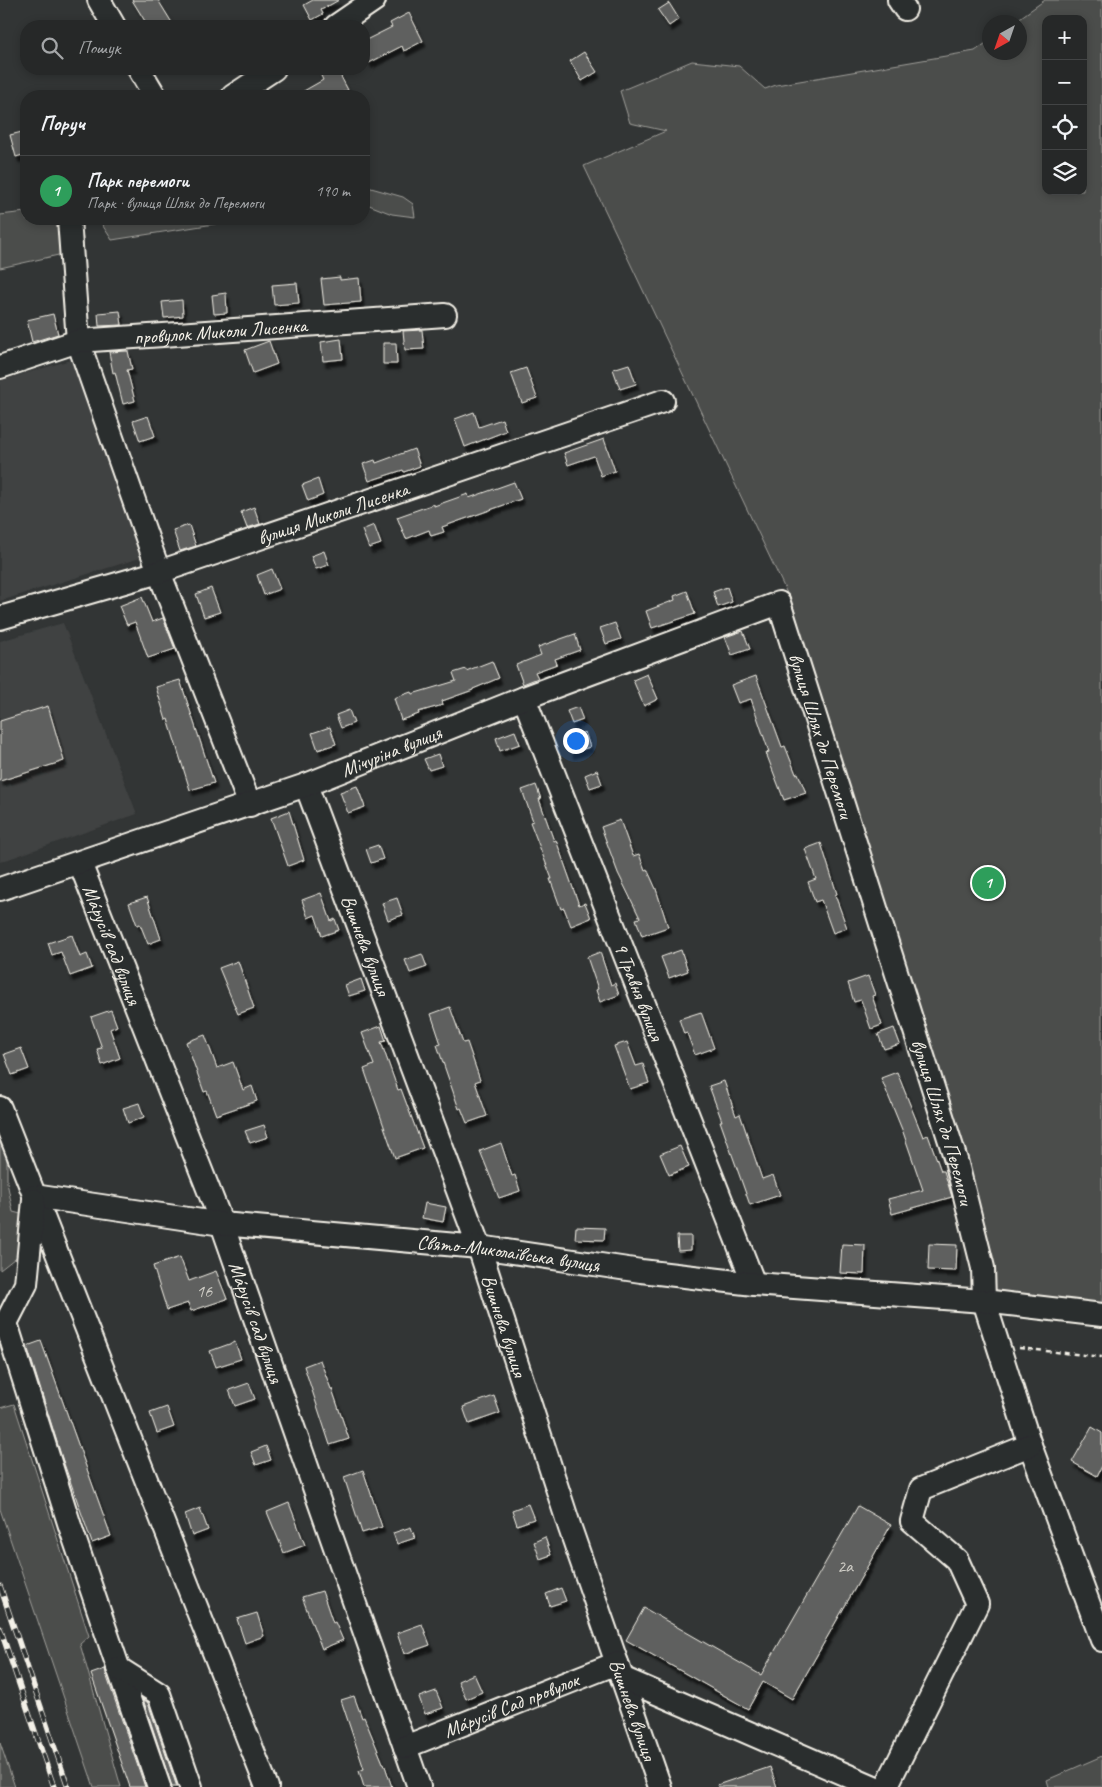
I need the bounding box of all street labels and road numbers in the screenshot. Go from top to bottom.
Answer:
street label: провулок Миколи Лисенка [133,313,309,350]
street label: вулиця Миколи Лисенка [254,476,413,551]
street label: вулиця Шлях до Перемоги [783,650,859,823]
street label: Мічуріна вулиця [338,720,446,783]
street label: Мáрусів сад вулиця [77,881,147,1009]
street label: Вишнева вулиця [335,892,396,1001]
street label: 9 Травня вулиця [608,939,670,1046]
street label: вулиця Шлях до Перемоги [905,1036,979,1209]
street label: Свято-Миколаївська вулиця [416,1230,602,1278]
street label: Мáрусів сад вулиця [223,1258,289,1387]
street label: Вишнева вулиця [476,1272,533,1382]
street label: Вишнева вулиця [604,1656,662,1766]
street label: Мáрусів Сад провулок [440,1667,584,1743]

